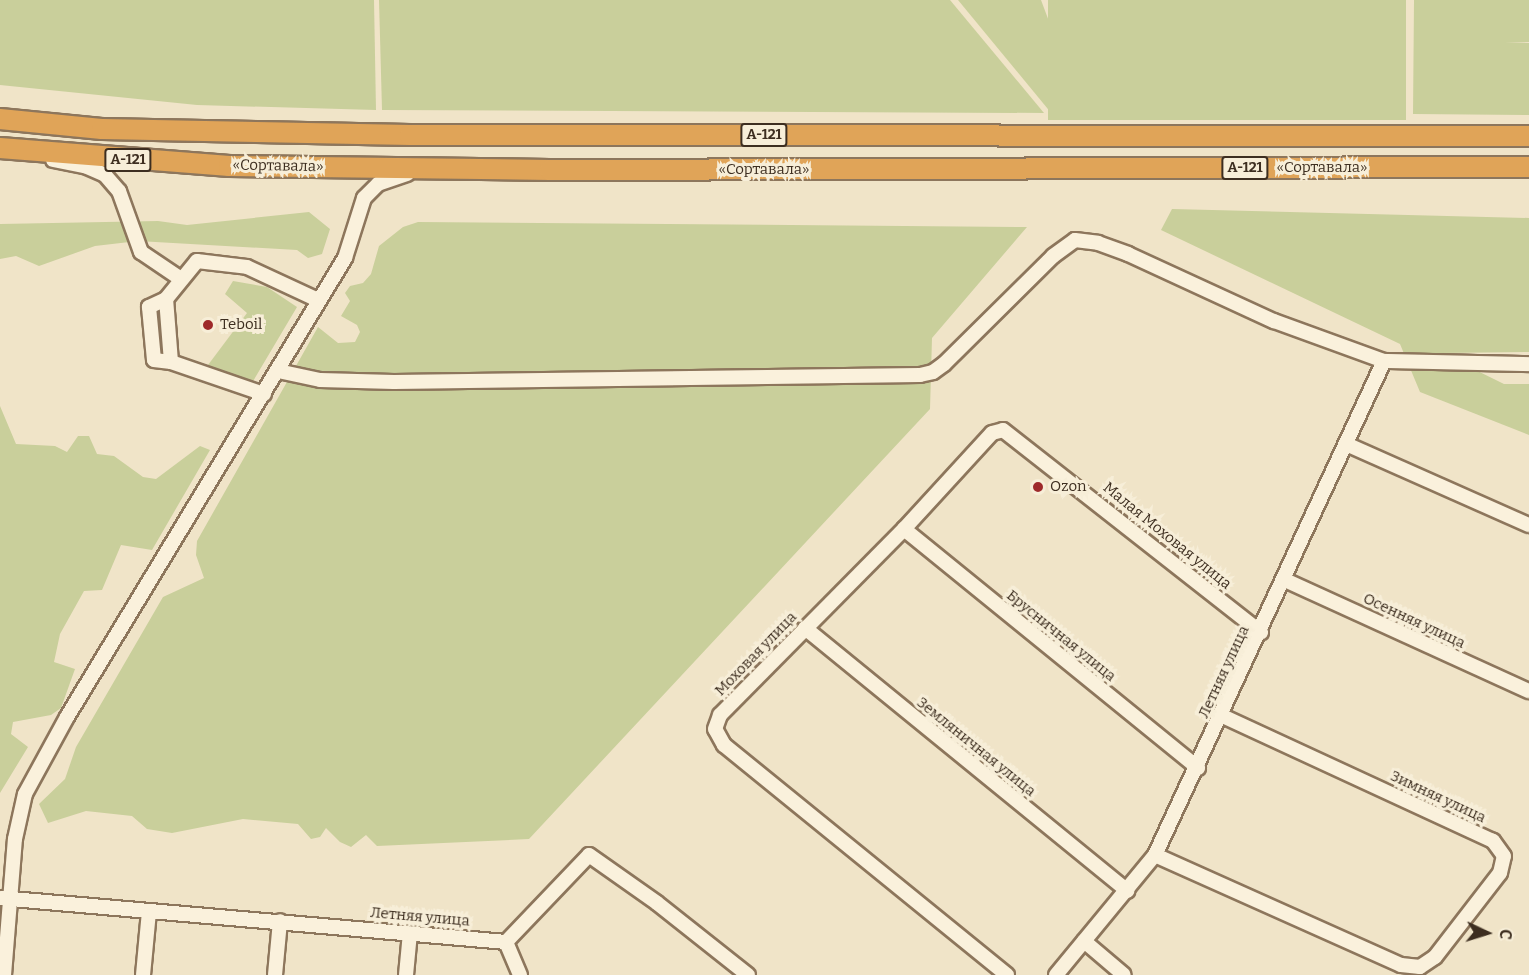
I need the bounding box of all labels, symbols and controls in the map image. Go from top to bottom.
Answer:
road number: А-121 [740,124,788,146]
road number: А-121 [104,149,152,171]
street label: «Сортавала» [232,156,324,176]
road number: А-121 [1221,157,1269,179]
street label: «Сортавала» [1276,159,1368,177]
street label: «Сортавала» [718,161,810,179]
place label: Teboil [220,316,262,334]
marker: Teboil [201,318,215,332]
place label: Ozon [1050,478,1087,496]
street label: Малая Моховая улица [1099,479,1235,593]
marker: Ozon [1031,480,1045,494]
street label: Брусничная улица [1003,586,1119,686]
street label: Осенняя улица [1360,590,1468,652]
street label: Моховая улица [711,608,801,700]
street label: Летняя улица [1195,623,1253,721]
street label: Земляничная улица [913,694,1039,800]
street label: Зимняя улица [1387,767,1489,827]
north arrow [1457,903,1517,963]
street label: Летняя улица [370,904,470,930]
text: С [1496,929,1515,940]

